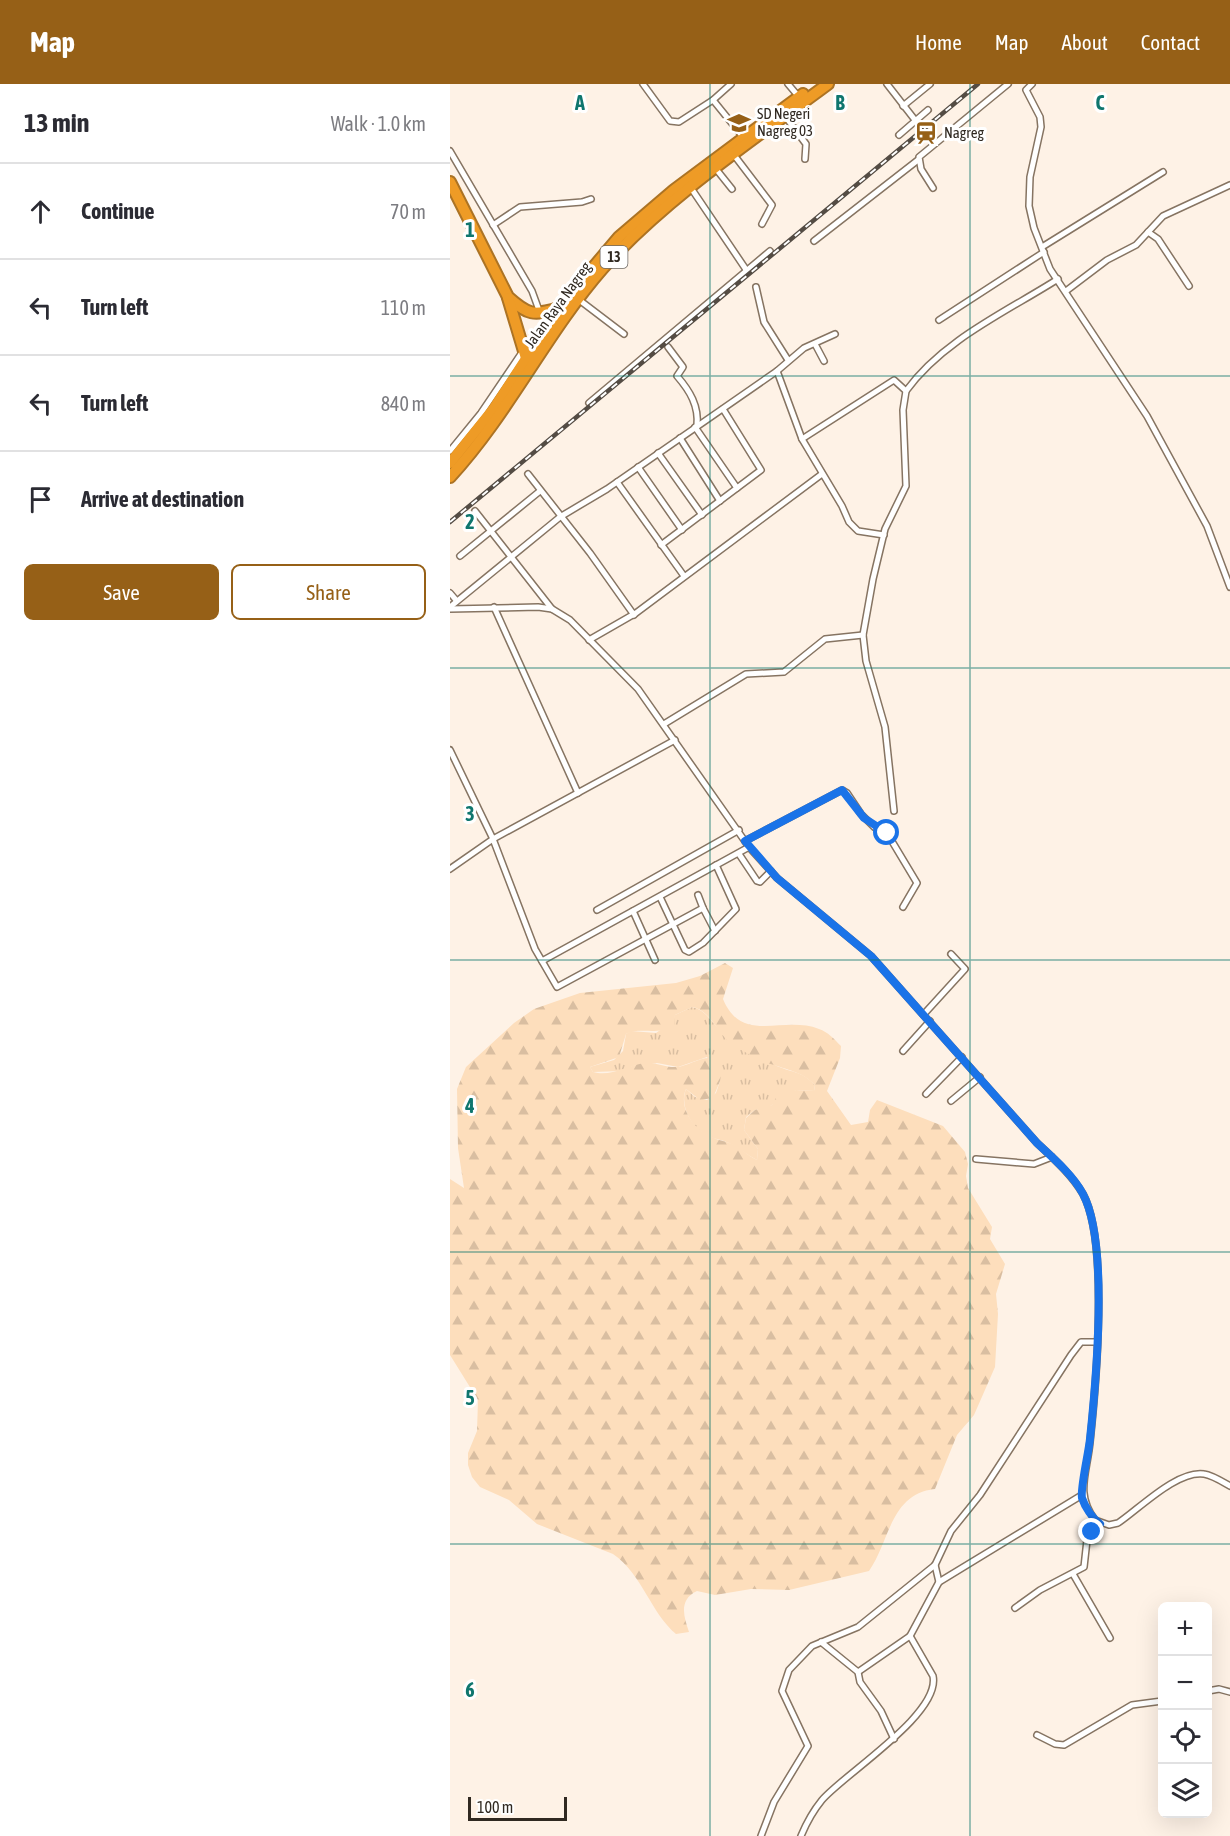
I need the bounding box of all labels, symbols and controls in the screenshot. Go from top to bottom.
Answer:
text: Map [30,26,75,58]
text: Home [915,30,962,54]
text: Map [995,30,1029,54]
text: About [1062,30,1108,54]
text: Contact [1141,30,1200,54]
text: A [574,91,585,114]
text: B [835,91,845,114]
text: C [1096,91,1105,114]
place label: SD Negeri Nagreg 03 [757,105,813,139]
text: 13 min [24,108,89,138]
school or university icon: SD Negeri Nagreg 03 [726,110,752,136]
text: Walk · 1.0 km [331,112,426,135]
station icon: Nagreg [913,120,939,146]
place label: Nagreg [944,124,985,141]
icon: ahead [24,195,57,228]
text: Continue [81,198,155,224]
text: 70 m [390,200,426,223]
text: 1 [465,218,475,241]
road number: 13 [600,246,628,268]
street label: Jalan Raya Nagreg [521,258,595,351]
icon: left [24,291,57,324]
text: Turn left [81,294,148,320]
text: 110 m [381,296,426,319]
icon: left [24,387,57,420]
text: Turn left [81,390,148,416]
text: 840 m [381,392,426,415]
icon: arrive [24,483,57,516]
text: Arrive at destination [81,486,244,512]
text: 2 [465,510,475,533]
button: Save [24,564,219,620]
button: Share [231,564,426,620]
text: 3 [465,802,475,825]
route start [873,819,899,845]
text: 4 [464,1094,475,1117]
text: 5 [465,1386,475,1409]
route end [1078,1518,1104,1544]
map controls [1158,1602,1212,1818]
button: + [1158,1602,1212,1656]
button: − [1158,1656,1212,1710]
text: 6 [465,1678,475,1701]
button: locate [1158,1710,1212,1764]
button: layers [1158,1764,1212,1818]
scale bar [468,1794,567,1822]
text: 100 m [477,1798,513,1816]

